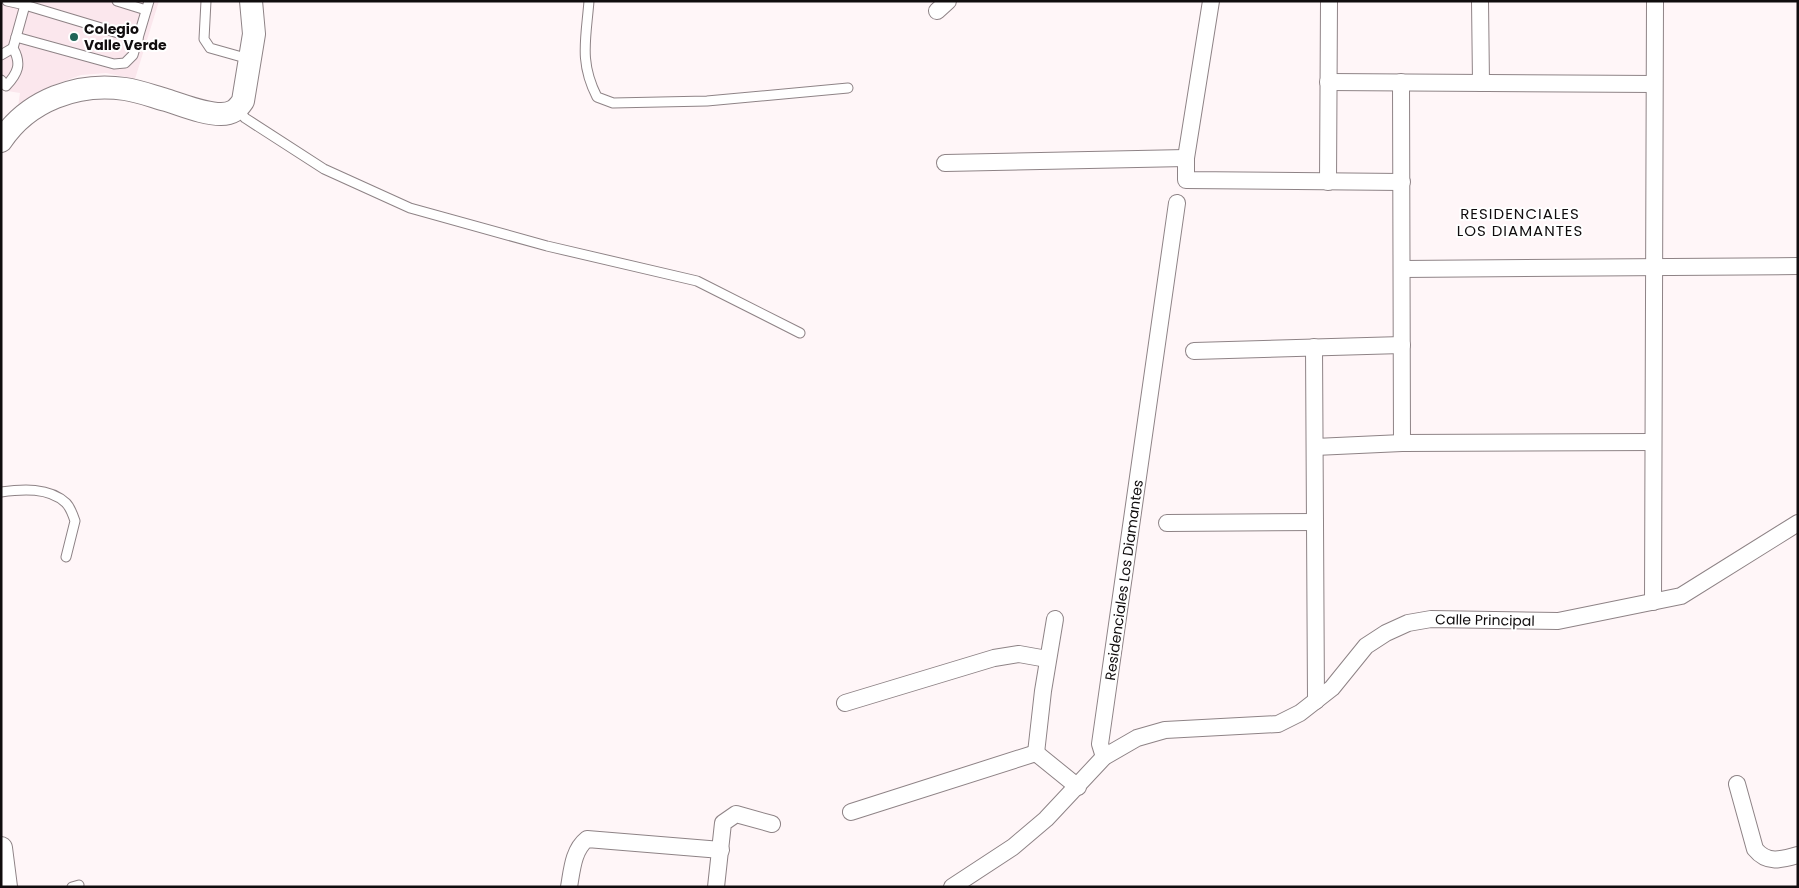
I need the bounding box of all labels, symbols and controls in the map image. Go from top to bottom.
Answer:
place label: Colegio Valle Verde [84,19,167,55]
marker: Colegio Valle Verde [68,31,80,43]
district label: RESIDENCIALES LOS DIAMANTES [1457,203,1583,241]
street label: Residenciales Los Diamantes [1100,478,1148,682]
street label: Calle Principal [1435,609,1535,631]

